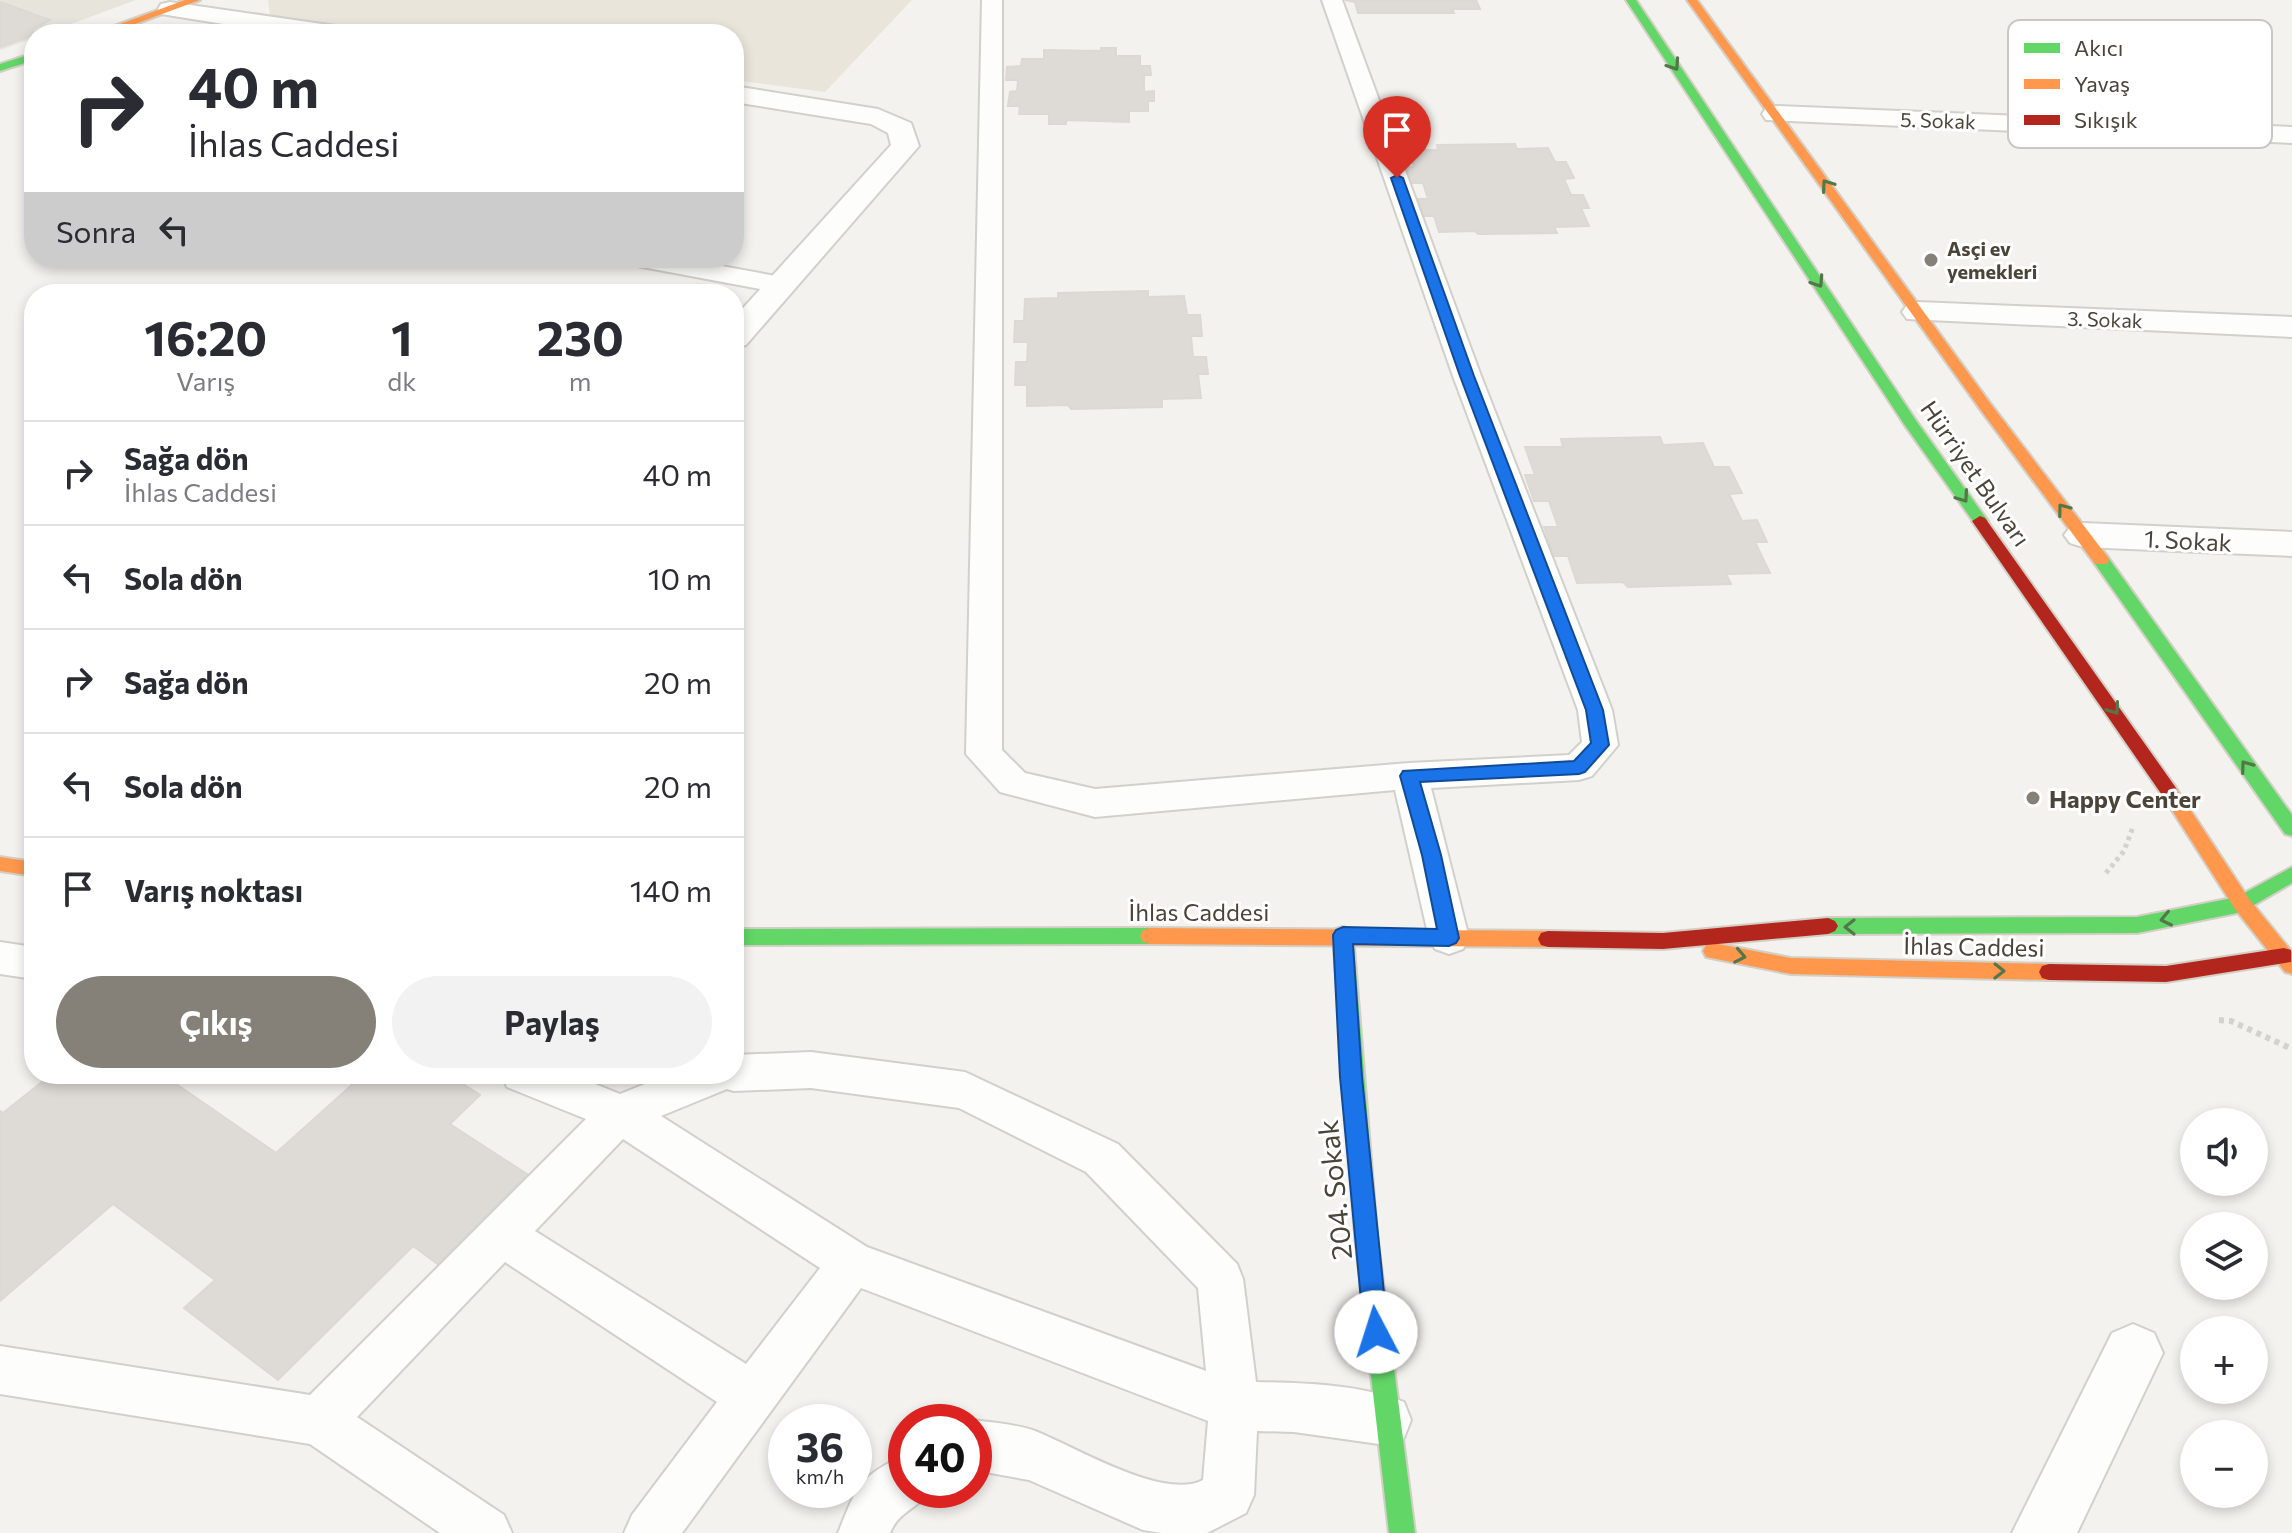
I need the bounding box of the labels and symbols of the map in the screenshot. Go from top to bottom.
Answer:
legend [2008,20,2272,148]
text: Akıcı [2074,34,2123,61]
one-way arrow [1665,56,1680,70]
text: Yavaş [2074,70,2130,97]
pin [1363,96,1431,178]
text: Sıkışık [2074,106,2138,133]
street label: 5. Sokak [1900,107,1976,133]
one-way arrow [1822,180,1837,194]
place label: Asçi ev yemekleri [1947,236,2037,283]
marker: Asçi ev yemekleri [1922,251,1940,269]
one-way arrow [1808,273,1823,287]
street label: 3. Sokak [2067,306,2143,332]
street label: Hürriyet Bulvarı [1915,395,2037,551]
one-way arrow [1954,488,1968,503]
one-way arrow [2059,503,2073,517]
street label: 1. Sokak [2144,523,2232,557]
one-way arrow [2104,700,2119,715]
one-way arrow [2241,761,2255,775]
place label: Happy Center [2049,784,2201,813]
marker: Happy Center [2024,789,2042,807]
street label: İhlas Caddesi [1128,897,1270,926]
one-way arrow [2159,910,2172,927]
one-way arrow [1843,918,1856,936]
street label: İhlas Caddesi [1903,930,2045,962]
one-way arrow [1733,947,1746,964]
one-way arrow [1993,962,2006,980]
street label: 204. Sokak [1310,1118,1358,1262]
position arrow [1334,1290,1418,1374]
speed limit sign: 40 [888,1404,992,1508]

